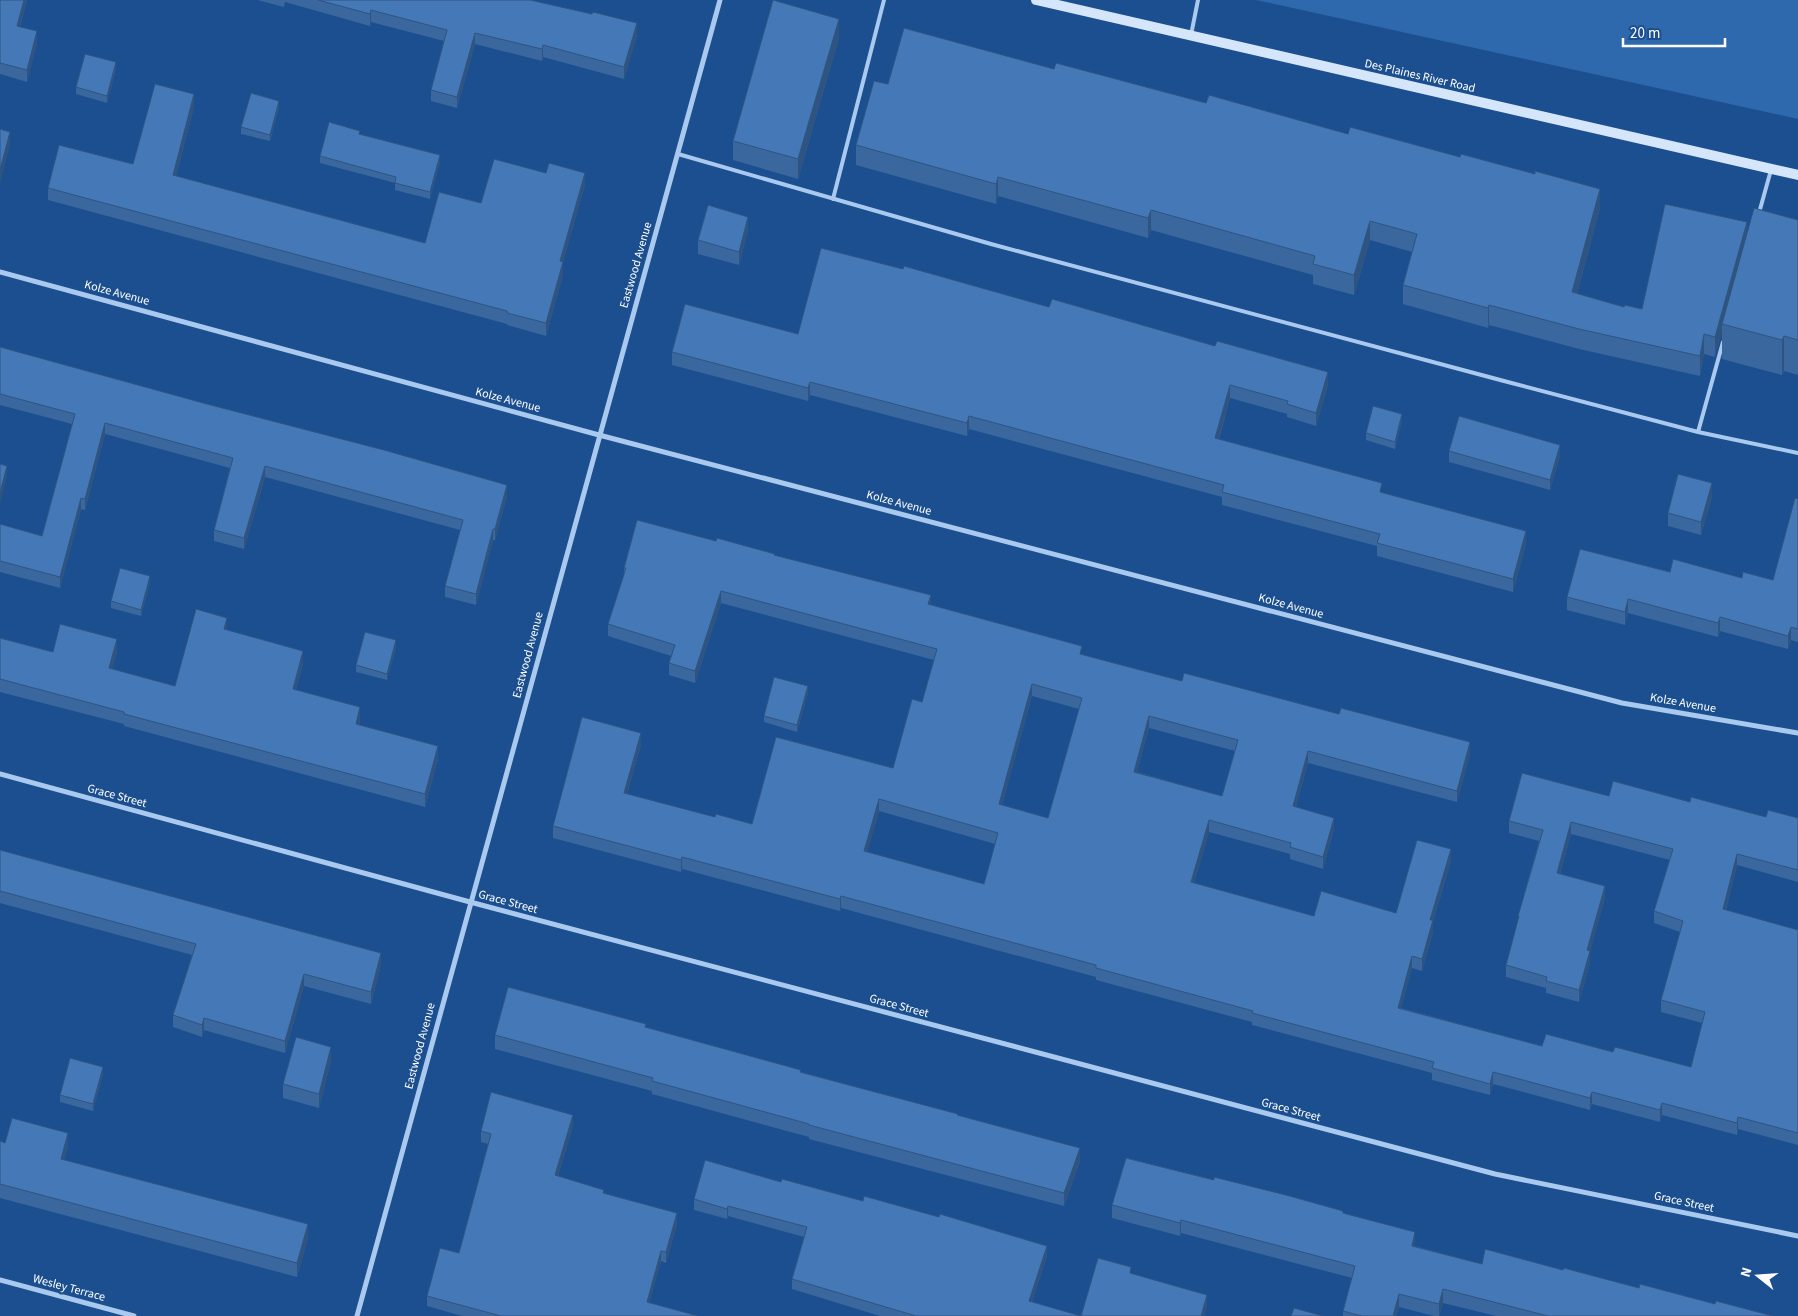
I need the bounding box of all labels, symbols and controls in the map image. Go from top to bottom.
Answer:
scale bar [1623,15,1726,47]
text: 20 m [1630,23,1660,44]
street label: Des Plaines River Road [1363,55,1477,97]
street label: Eastwood Avenue [616,220,656,310]
street label: Kolze Avenue [83,276,151,310]
street label: Kolze Avenue [474,383,542,417]
street label: Kolze Avenue [865,486,933,520]
street label: Kolze Avenue [1257,589,1325,623]
street label: Eastwood Avenue [508,610,548,700]
street label: Kolze Avenue [1649,689,1717,717]
street label: Grace Street [85,780,149,812]
street label: Grace Street [476,886,540,918]
street label: Grace Street [867,990,931,1022]
street label: Eastwood Avenue [400,1001,440,1091]
street label: Grace Street [1259,1094,1323,1126]
street label: Grace Street [1652,1187,1716,1217]
north arrow [1733,1251,1783,1301]
text: N [1736,1265,1757,1280]
street label: Wesley Terrace [31,1270,107,1306]

